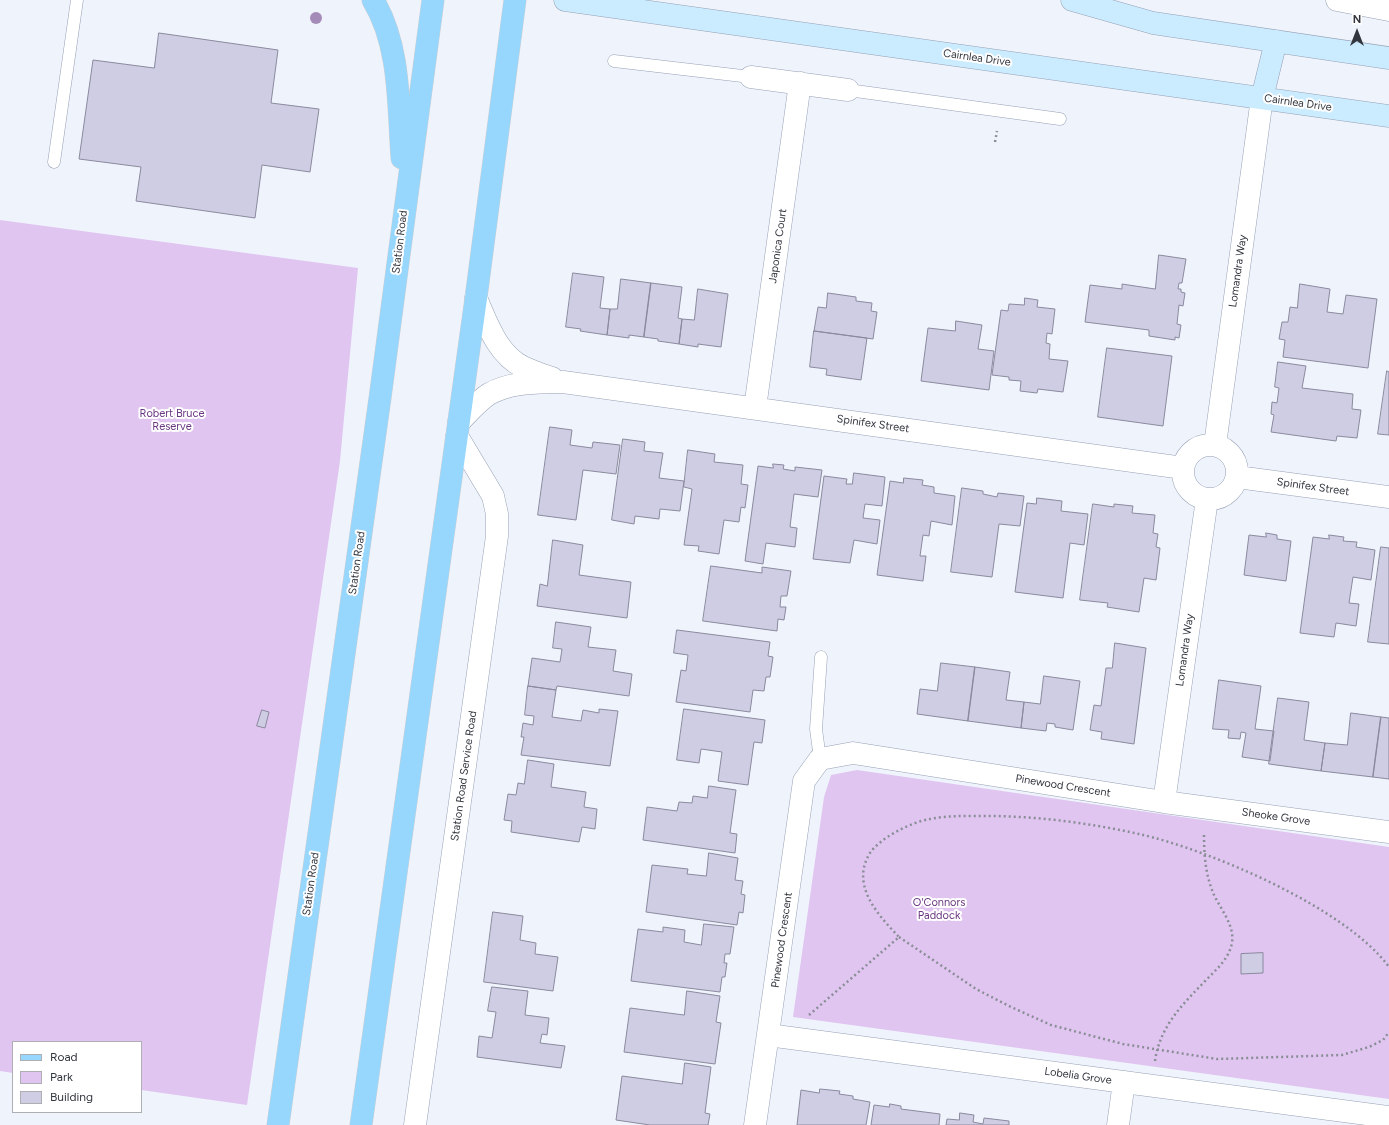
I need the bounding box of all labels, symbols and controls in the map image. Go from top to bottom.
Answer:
north arrow [1337,12,1377,52]
text: N [1353,13,1361,26]
street label: Cairnlea Drive [942,47,1012,69]
street label: Cairnlea Drive [1263,92,1333,114]
street label: Japonica Court [766,208,790,284]
street label: Station Road [390,210,410,274]
street label: Lomandra Way [1226,234,1250,308]
park label: Robert Bruce Reserve [140,407,204,433]
street label: Spinifex Street [836,412,910,436]
street label: Spinifex Street [1276,475,1350,499]
street label: Station Road [346,531,368,595]
street label: Lomandra Way [1173,613,1197,687]
street label: Station Road Service Road [448,710,480,842]
street label: Pinewood Crescent [1014,772,1112,800]
street label: Sheoke Grove [1241,806,1311,828]
street label: Station Road [300,852,322,916]
street label: Pinewood Crescent [769,891,795,989]
park label: O'Connors Paddock [913,896,965,922]
legend [12,1041,142,1113]
text: Road [50,1050,78,1064]
street label: Lobelia Grove [1044,1065,1112,1087]
text: Park [50,1070,73,1084]
text: Building [50,1090,93,1104]

